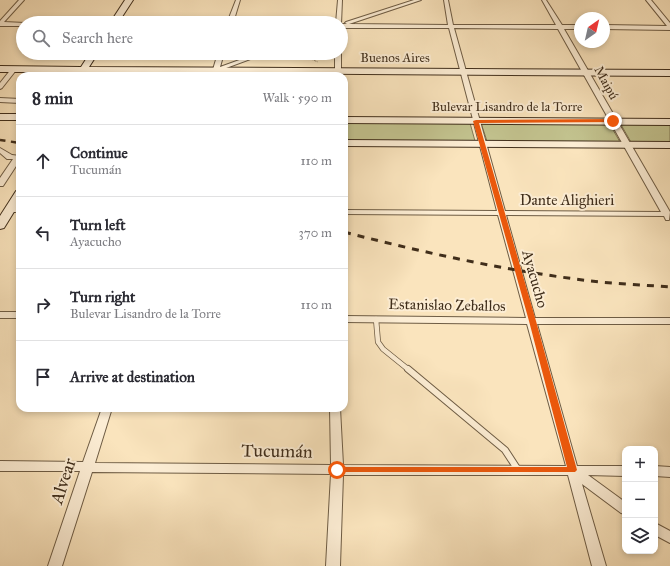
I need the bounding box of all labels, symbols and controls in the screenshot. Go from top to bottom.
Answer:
north arrow [574,12,610,48]
search box [16,16,348,60]
icon: search [30,27,52,49]
text: Search here [62,29,133,47]
street label: Buenos Aires [360,50,430,66]
street label: Maipú [591,63,622,103]
text: 8 min [32,88,73,109]
text: Walk · 590 m [262,90,332,106]
street label: Bulevar Lisandro de la Torre [432,99,583,115]
route end [604,112,622,130]
text: Continue [70,144,128,162]
icon: ahead [32,150,54,172]
text: 110 m [300,153,332,169]
text: Tucumán [70,162,122,178]
street label: Dante Alighieri [520,191,614,209]
text: Turn left [70,216,126,234]
icon: left [32,222,54,244]
text: 370 m [299,225,332,241]
text: Ayacucho [70,234,122,250]
street label: Ayacucho [518,247,552,310]
text: Turn right [70,288,135,306]
icon: right [32,294,54,316]
street label: Estanislao Zeballos [388,295,506,315]
text: 110 m [300,297,332,313]
text: Bulevar Lisandro de la Torre [70,306,221,322]
icon: arrive [32,366,54,388]
text: Arrive at destination [70,368,195,386]
street label: Tucumán [241,439,313,463]
map controls [622,446,658,554]
button: + [622,446,658,482]
street label: Alvear [45,455,81,508]
route start [328,461,346,479]
button: − [622,482,658,518]
button: layers [622,518,658,554]

